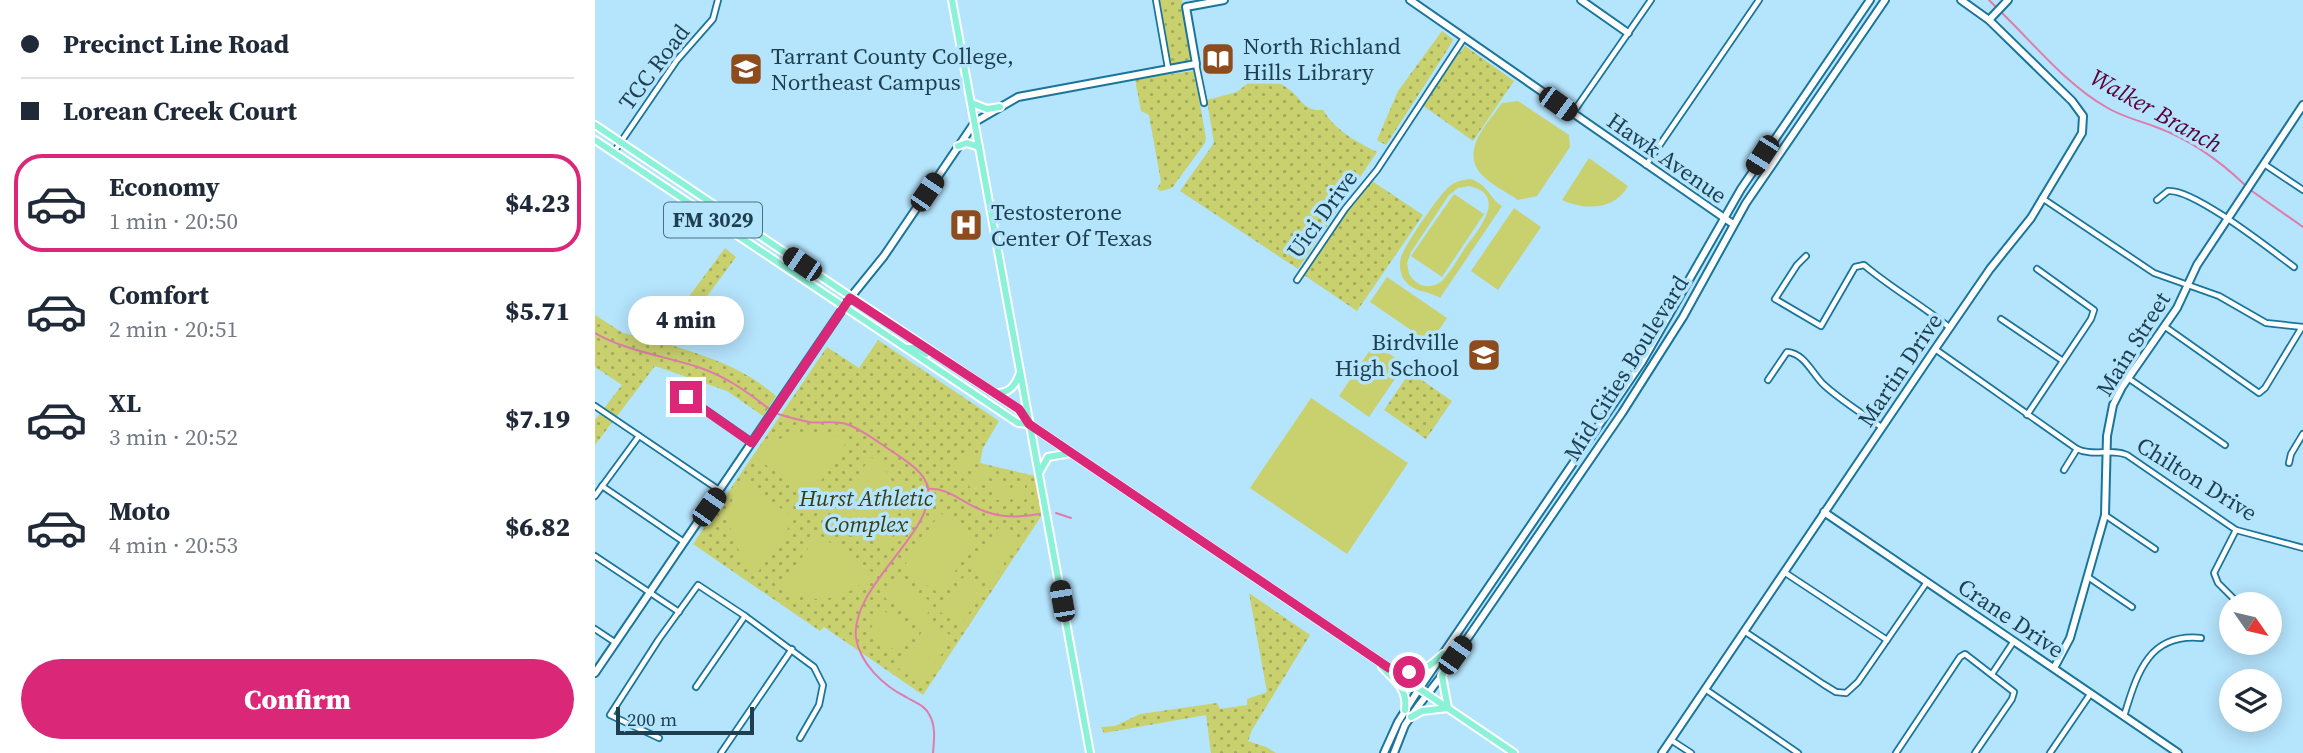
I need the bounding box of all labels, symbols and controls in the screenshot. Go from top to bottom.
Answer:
street label: TCC Road [611,17,697,117]
text: Precinct Line Road [63,26,289,62]
place label: North Richland Hills Library [1243,30,1401,88]
place label: Tarrant County College, Northeast Campus [771,40,1014,98]
library icon: North Richland Hills Library [1199,40,1237,78]
school or university icon: Tarrant County College, Northeast Campus [727,50,765,88]
water label: Walker Branch [2084,61,2228,160]
car [1535,83,1582,125]
text: Lorean Creek Court [63,93,297,129]
street label: Hawk Avenue [1601,105,1733,211]
car [1742,132,1783,178]
street label: Uici Drive [1279,163,1365,265]
text: Economy [109,169,220,205]
car [907,169,948,215]
icon: car [25,172,88,235]
text: $4.23 [505,185,570,221]
place label: Testosterone Center Of Texas [991,196,1152,254]
road number: FM 3029 [664,202,762,238]
text: 1 min · 20:50 [109,205,238,237]
hospital icon: Testosterone Center Of Texas [947,206,985,244]
car [779,244,826,284]
street label: Mid Cities Boulevard [1556,269,1696,467]
text: Comfort [109,277,209,313]
icon: car [25,280,88,343]
street label: Main Street [2088,285,2178,402]
text: $5.71 [505,293,570,329]
callout: 4 min [628,296,744,344]
text: 4 min [656,304,716,336]
street label: Martin Drive [1850,307,1950,433]
text: 2 min · 20:51 [109,313,238,345]
place label: Birdville High School [1335,326,1459,384]
school or university icon: Birdville High School [1465,336,1503,374]
route end [670,381,702,413]
text: XL [109,385,141,421]
icon: car [25,388,88,451]
text: $7.19 [505,401,570,437]
text: 3 min · 20:52 [109,421,238,453]
street label: Chilton Drive [2130,429,2264,529]
park label: Hurst Athletic Complex [798,482,934,540]
car [689,484,730,530]
text: Moto [109,493,170,529]
icon: car [25,496,88,559]
text: $6.82 [505,509,570,545]
text: 4 min · 20:53 [109,529,238,561]
street label: Crane Drive [1951,571,2071,665]
car [1049,578,1076,624]
north arrow [2219,592,2282,654]
map controls [2219,592,2282,732]
car [1435,632,1476,678]
route start [1393,656,1425,688]
button: Confirm [21,659,574,739]
button: layers [2219,669,2282,732]
scale bar [616,704,754,736]
text: 200 m [627,706,677,732]

